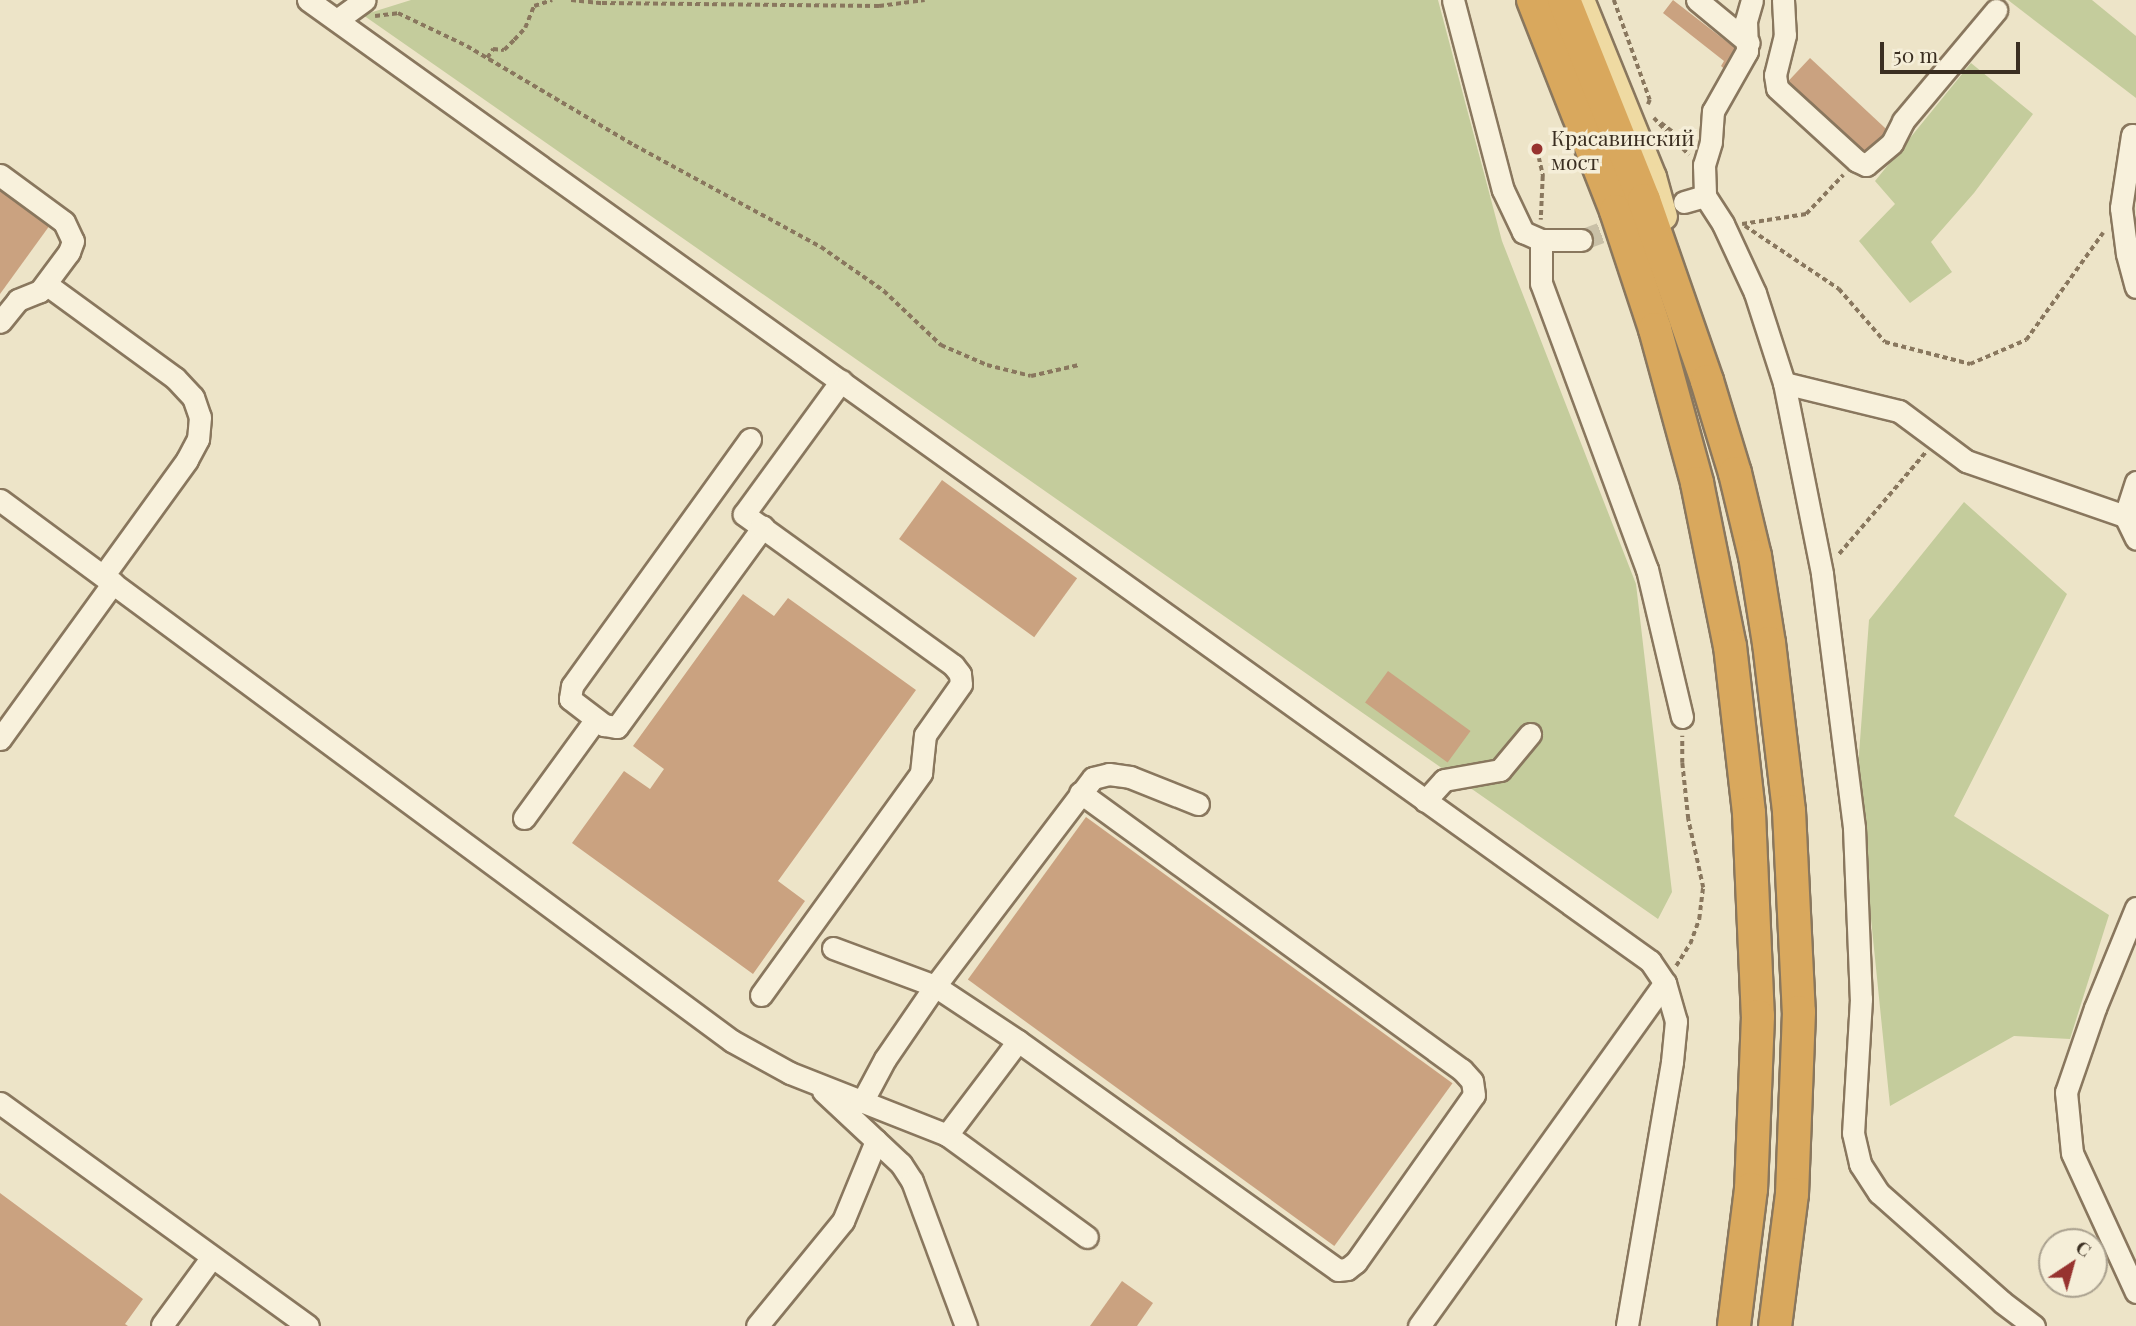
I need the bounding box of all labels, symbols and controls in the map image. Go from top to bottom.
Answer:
scale bar [1884,28,2024,72]
text: 50 m [1893,40,1938,68]
place label: Красавинский мост [1551,124,1694,174]
marker: Красавинский мост [1529,141,1545,157]
north arrow [2038,1228,2108,1298]
text: С [2071,1233,2097,1262]

